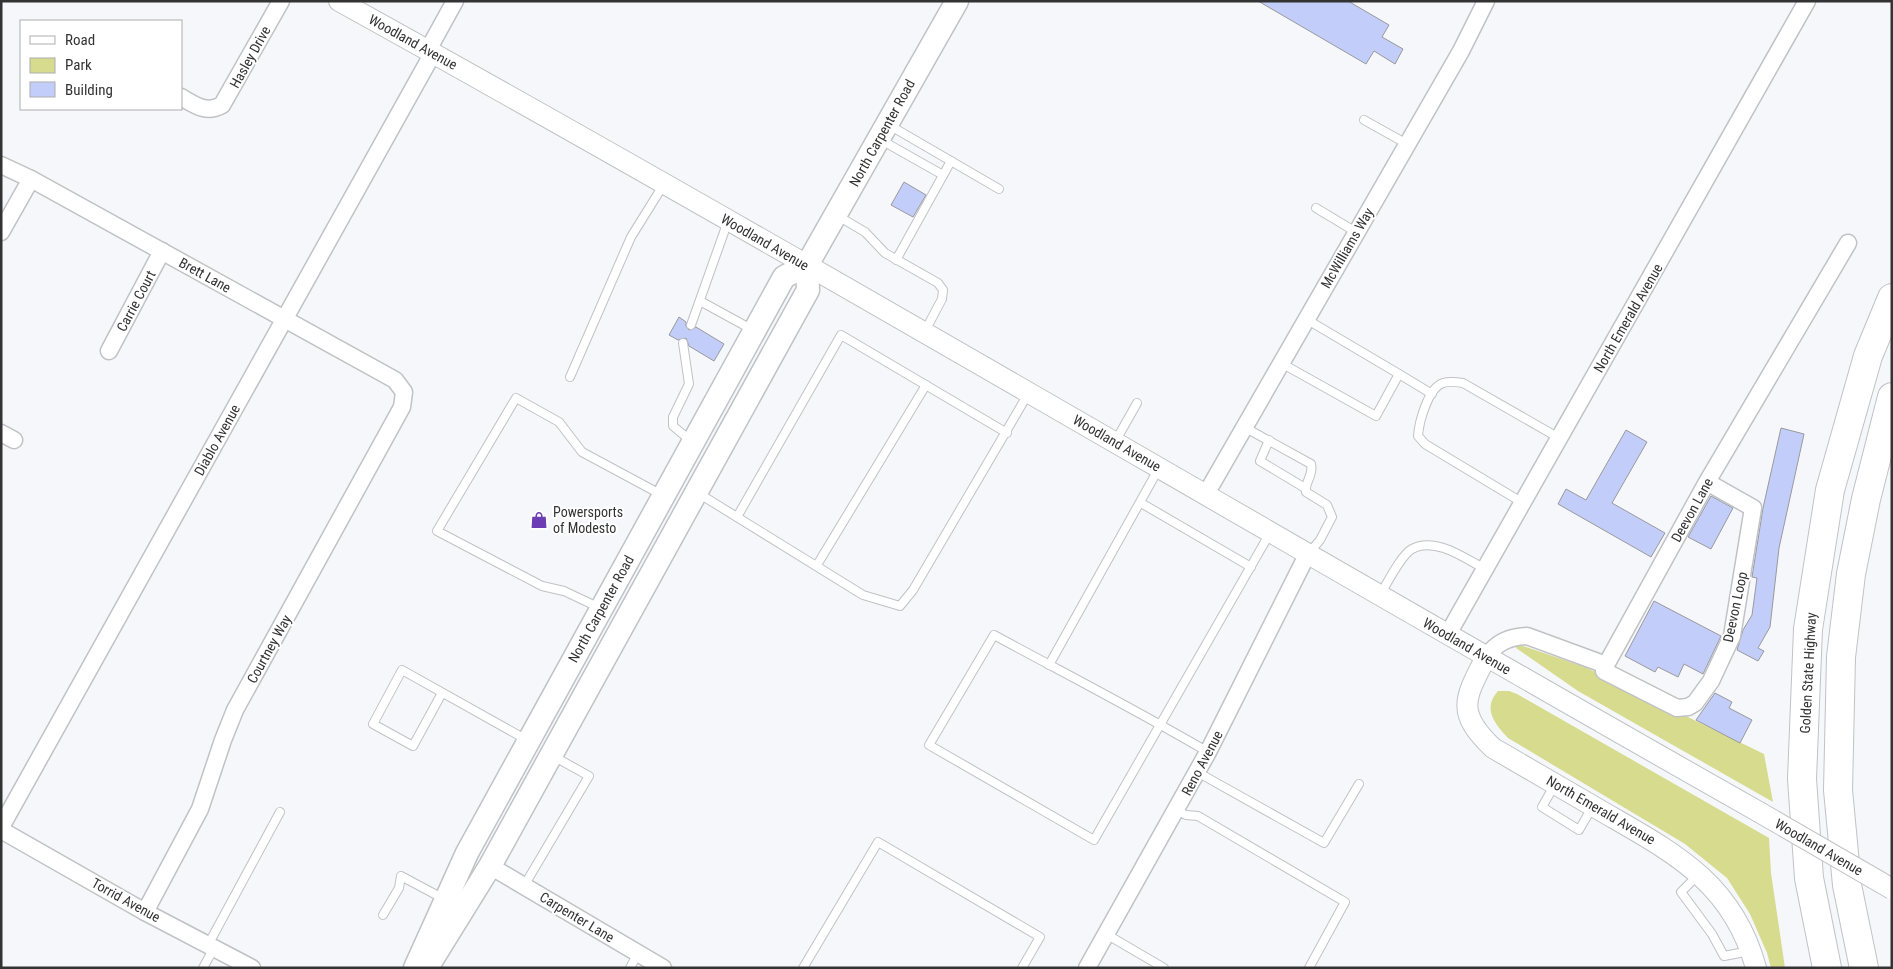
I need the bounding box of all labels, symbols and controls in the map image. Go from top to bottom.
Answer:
street label: Woodland Avenue [366,11,460,73]
legend [20,20,182,110]
street label: Hasley Drive [226,23,274,91]
text: Road [65,31,95,49]
text: Park [65,56,92,74]
street label: North Carpenter Road [846,77,918,189]
text: Building [65,81,113,99]
street label: McWilliams Way [1318,205,1377,291]
street label: Woodland Avenue [718,210,812,274]
street label: Brett Lane [176,254,234,296]
street label: North Emerald Avenue [1590,260,1666,375]
street label: Carrie Court [113,268,159,334]
street label: Diablo Avenue [191,401,243,478]
street label: Woodland Avenue [1070,411,1164,475]
street label: Deevon Lane [1668,475,1716,545]
place label: Powersports of Modesto [553,504,623,536]
shop icon: Powersports of Modesto [529,510,549,530]
street label: North Carpenter Road [565,553,637,665]
street label: Deevon Loop [1720,570,1750,644]
street label: Courtney Way [244,612,294,686]
street label: Golden State Highway [1797,612,1819,734]
street label: Woodland Avenue [1420,614,1514,678]
street label: Reno Avenue [1178,727,1226,798]
street label: North Emerald Avenue [1544,772,1659,848]
street label: Woodland Avenue [1772,815,1866,879]
street label: Torrid Avenue [89,875,163,926]
street label: Carpenter Lane [537,888,618,946]

